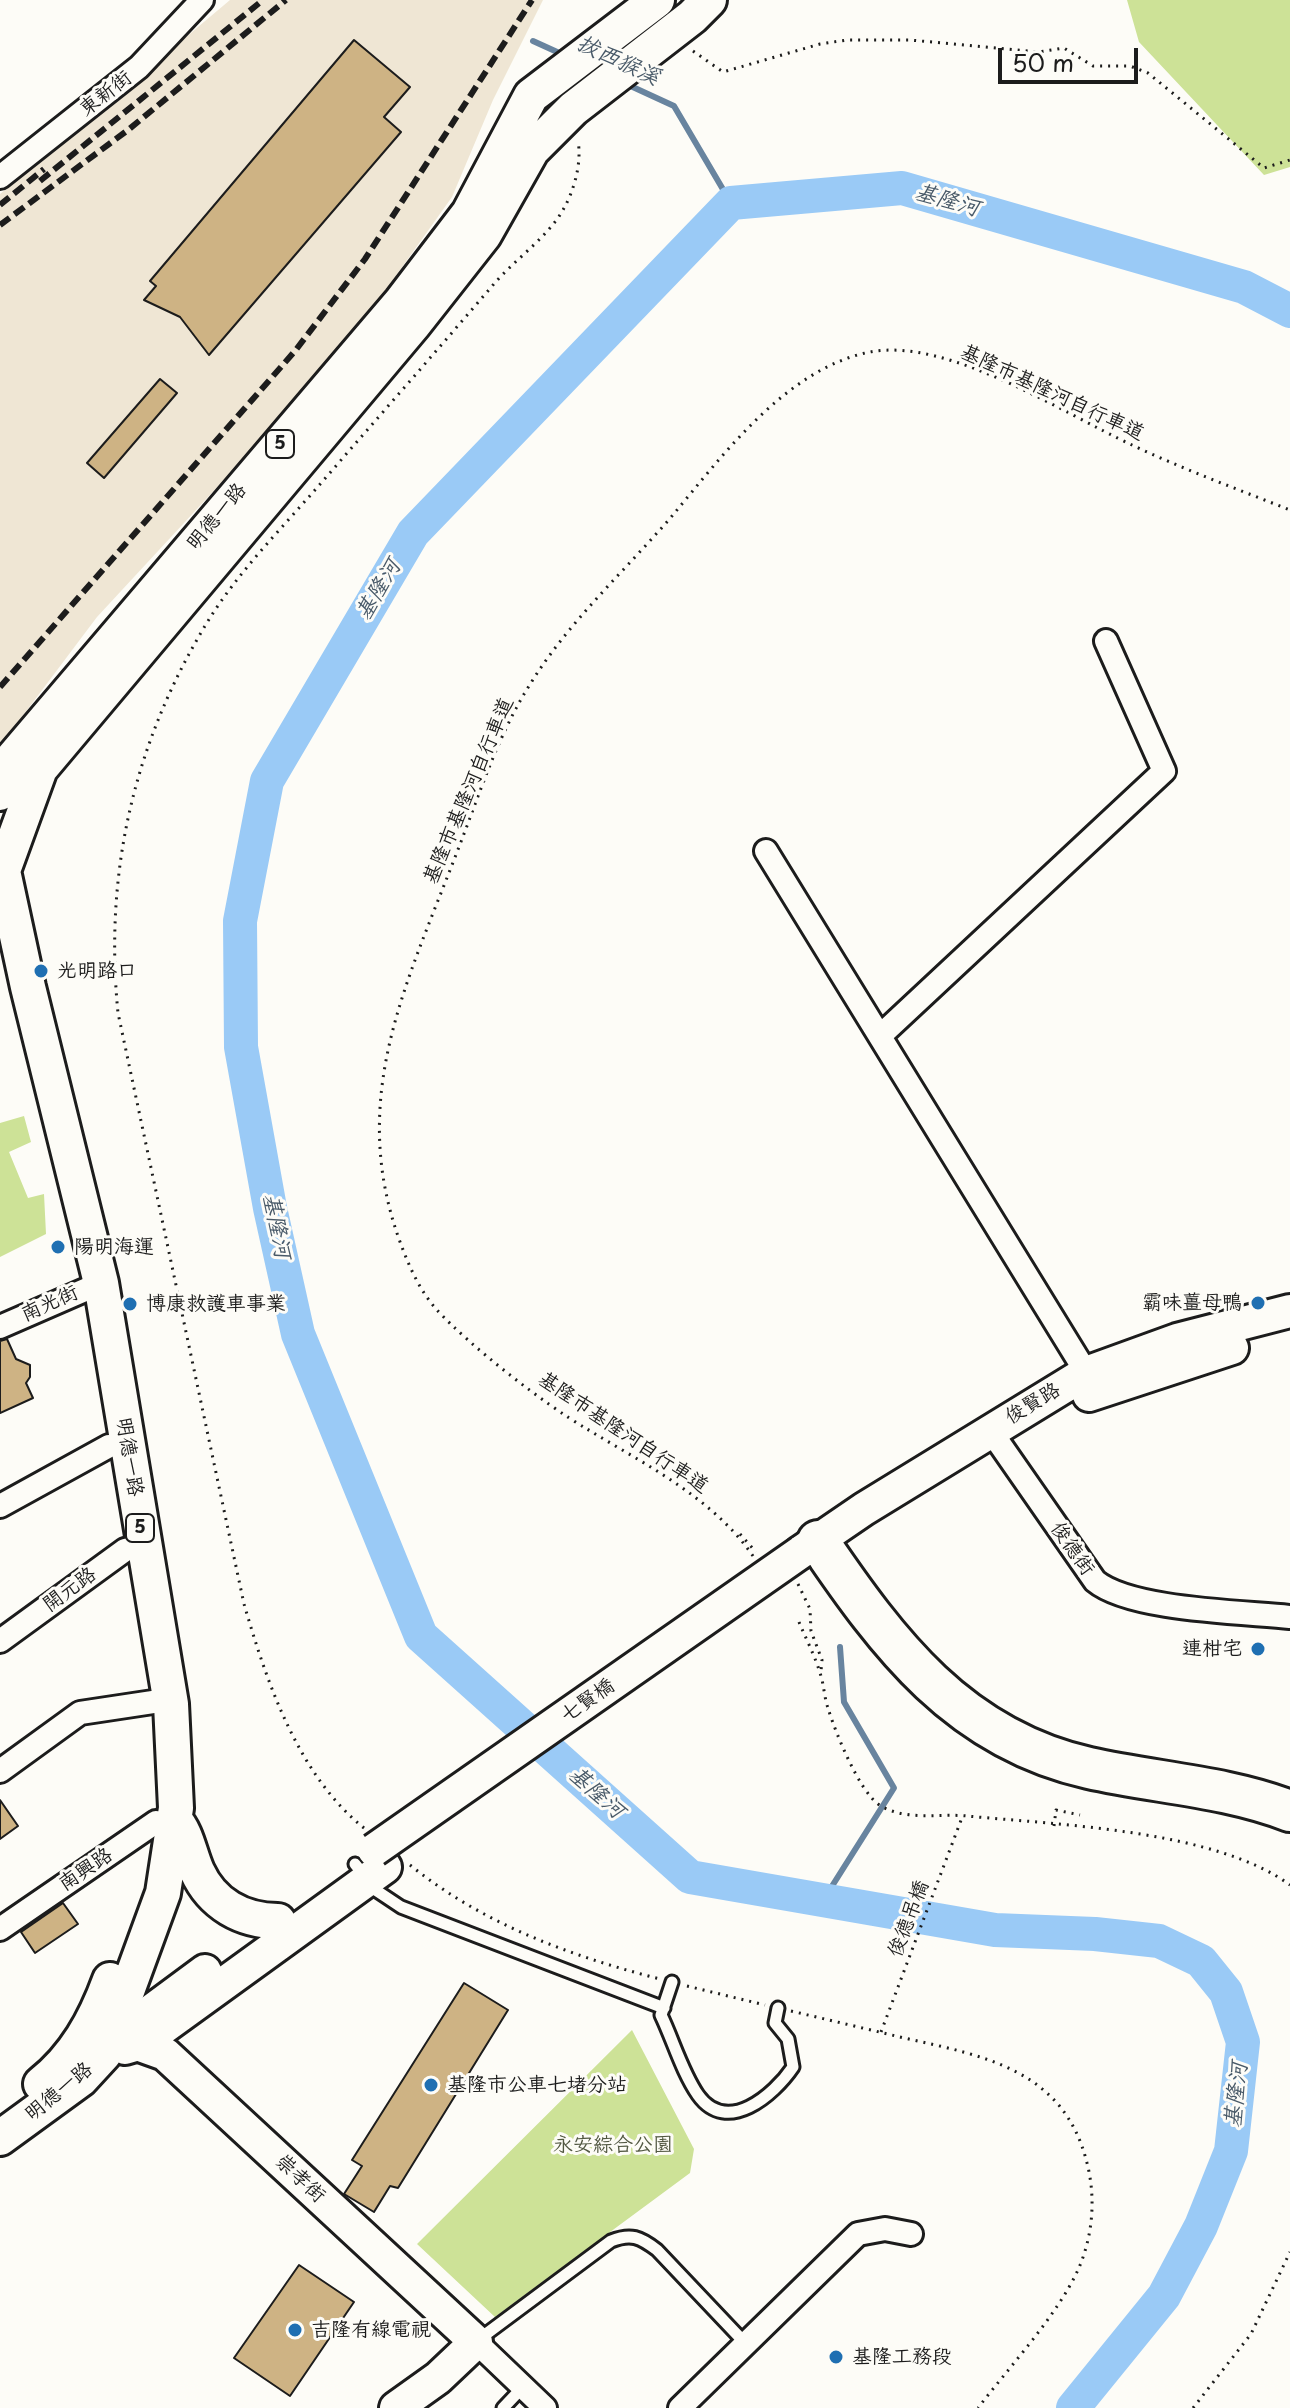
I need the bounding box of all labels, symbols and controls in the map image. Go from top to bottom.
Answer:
water label: 拔西猴溪 [573,30,663,92]
scale bar [1002,32,1142,82]
text: 50 m [1012,44,1074,80]
street label: 東新街 [75,66,137,122]
water label: 基隆河 [912,179,982,223]
street label: 基隆市基隆河自行車道 [956,340,1148,446]
road number: 5 [266,430,294,458]
street label: 明德一路 [182,479,252,555]
water label: 基隆河 [351,555,407,625]
street label: 基隆市基隆河自行車道 [419,694,519,888]
place label: 光明路口 [57,959,137,983]
marker: 光明路口 [32,962,50,980]
water label: 基隆河 [257,1191,295,1261]
place label: 陽明海運 [74,1235,154,1259]
marker: 陽明海運 [49,1238,67,1256]
street label: 南光街 [18,1281,82,1327]
place label: 霸味薑母鴨 [1142,1291,1242,1315]
place label: 博康救護車事業 [146,1292,286,1316]
marker: 霸味薑母鴨 [1249,1294,1267,1312]
marker: 博康救護車事業 [121,1295,139,1313]
street label: 基隆市基隆河自行車道 [533,1367,713,1499]
street label: 俊賢路 [1001,1378,1065,1430]
street label: 明德一路 [111,1416,147,1498]
road number: 5 [126,1514,154,1542]
street label: 俊德街 [1045,1518,1099,1580]
street label: 開元路 [39,1563,101,1617]
place label: 連柑宅 [1182,1637,1242,1661]
marker: 連柑宅 [1249,1640,1267,1658]
street label: 七賢橋 [557,1674,619,1728]
water label: 基隆河 [563,1761,629,1825]
street label: 南興路 [54,1843,118,1897]
street label: 俊德吊橋 [883,1877,935,1961]
street label: 明德一路 [20,2058,98,2126]
water label: 基隆河 [1220,2061,1254,2129]
place label: 基隆市公車七堵分站 [447,2073,627,2097]
marker: 基隆市公車七堵分站 [422,2076,440,2094]
park label: 永安綜合公園 [553,2133,673,2157]
street label: 崇孝街 [270,2150,330,2208]
place label: 吉隆有線電視 [311,2318,431,2342]
marker: 吉隆有線電視 [286,2321,304,2339]
place label: 基隆工務段 [852,2345,952,2369]
marker: 基隆工務段 [827,2348,845,2366]

